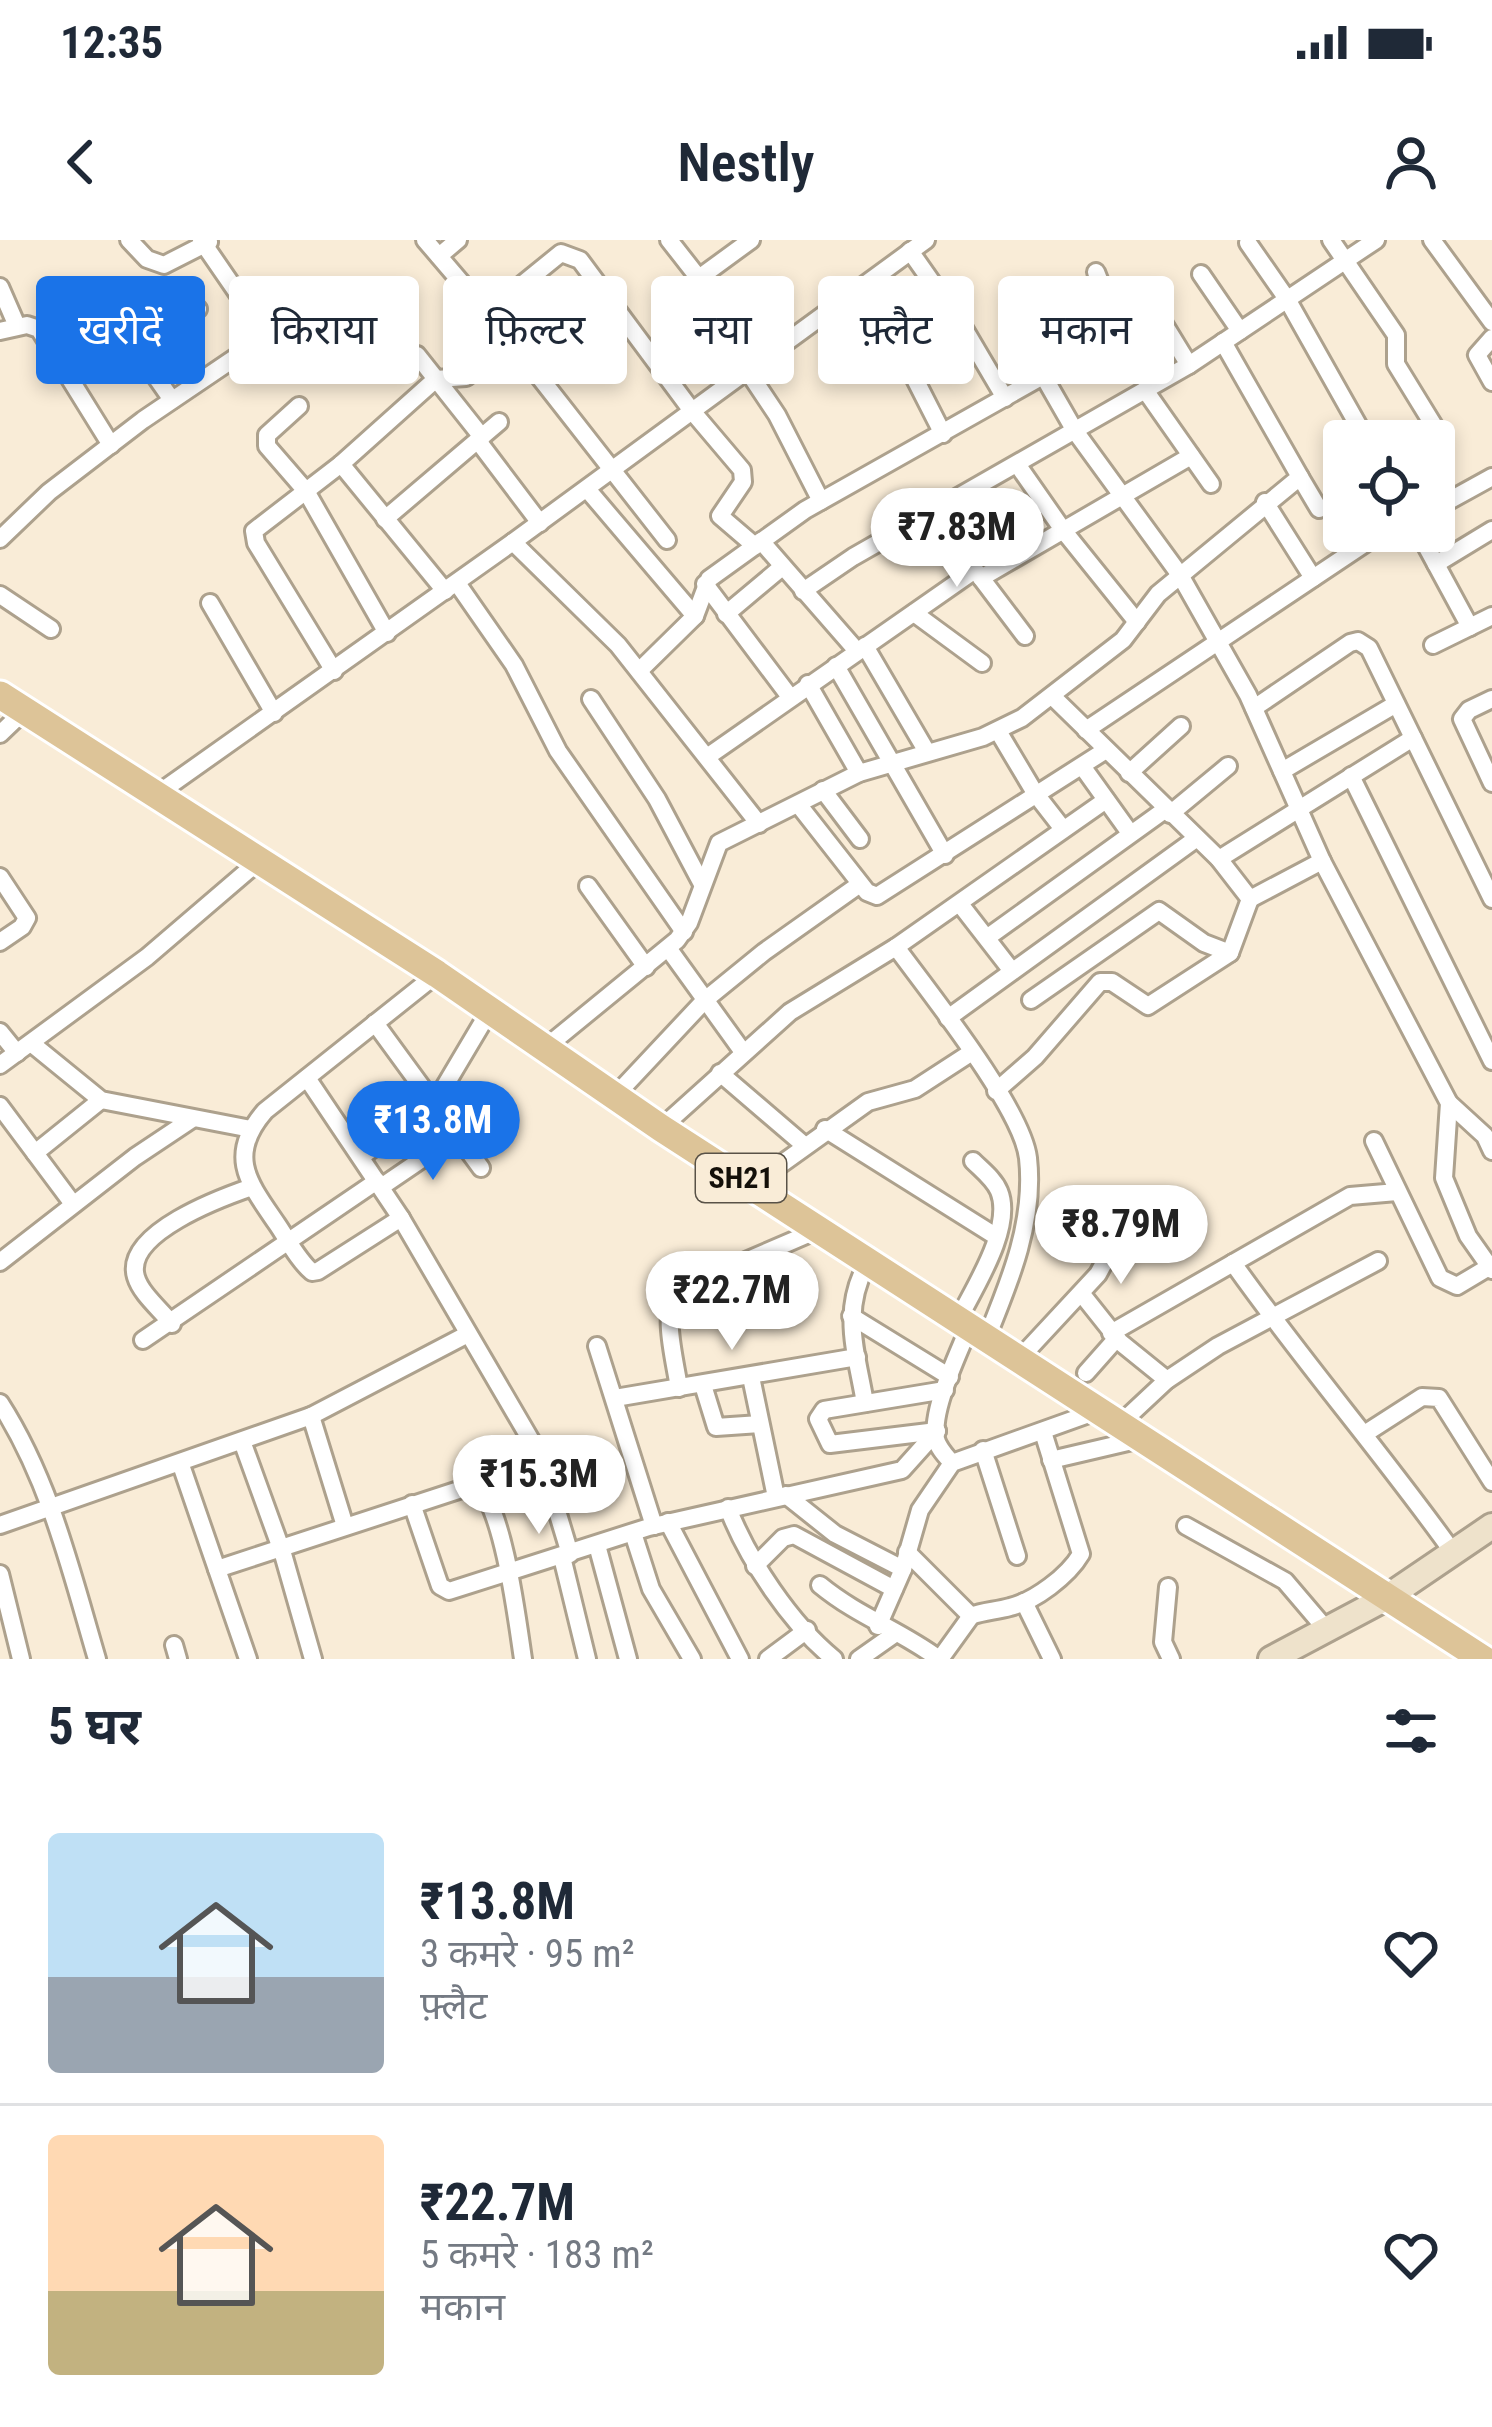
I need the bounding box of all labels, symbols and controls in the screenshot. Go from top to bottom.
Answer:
text: 12:35 [60,16,163,69]
icon: back [48,129,114,195]
icon: person [1378,129,1444,195]
text: Nestly [678,131,814,194]
chip: खरीदें [36,276,205,384]
chip: किराया [229,276,419,384]
chip: फ़िल्टर [443,276,627,384]
chip: नया [651,276,794,384]
chip: फ़्लैट [818,276,974,384]
chip: मकान [998,276,1174,384]
map controls [1323,420,1455,552]
button: locate [1323,420,1455,552]
pin: ₹7.83M [859,488,1055,590]
text: ₹7.83M [898,504,1016,550]
pin: ₹13.8M [335,1081,531,1183]
text: ₹13.8M [374,1097,492,1143]
road number: SH21 [696,1154,786,1202]
pin: ₹8.79M [1023,1185,1219,1287]
text: ₹8.79M [1062,1201,1180,1247]
pin: ₹22.7M [634,1251,830,1353]
text: ₹22.7M [673,1267,791,1313]
pin: ₹15.3M [441,1435,637,1537]
text: ₹15.3M [480,1451,598,1497]
text: 5 घर [48,1697,141,1756]
icon: filters [1378,1698,1444,1764]
text: ₹13.8M [420,1872,575,1931]
icon: home [144,1881,288,2025]
icon: heart [1378,1920,1444,1986]
text: 3 कमरे · 95 m² [420,1931,635,1977]
text: फ़्लैट [420,1983,487,2029]
text: ₹22.7M [420,2173,575,2232]
icon: home [144,2183,288,2327]
icon: heart [1378,2222,1444,2288]
text: 5 कमरे · 183 m² [420,2232,654,2278]
text: मकान [420,2284,505,2330]

